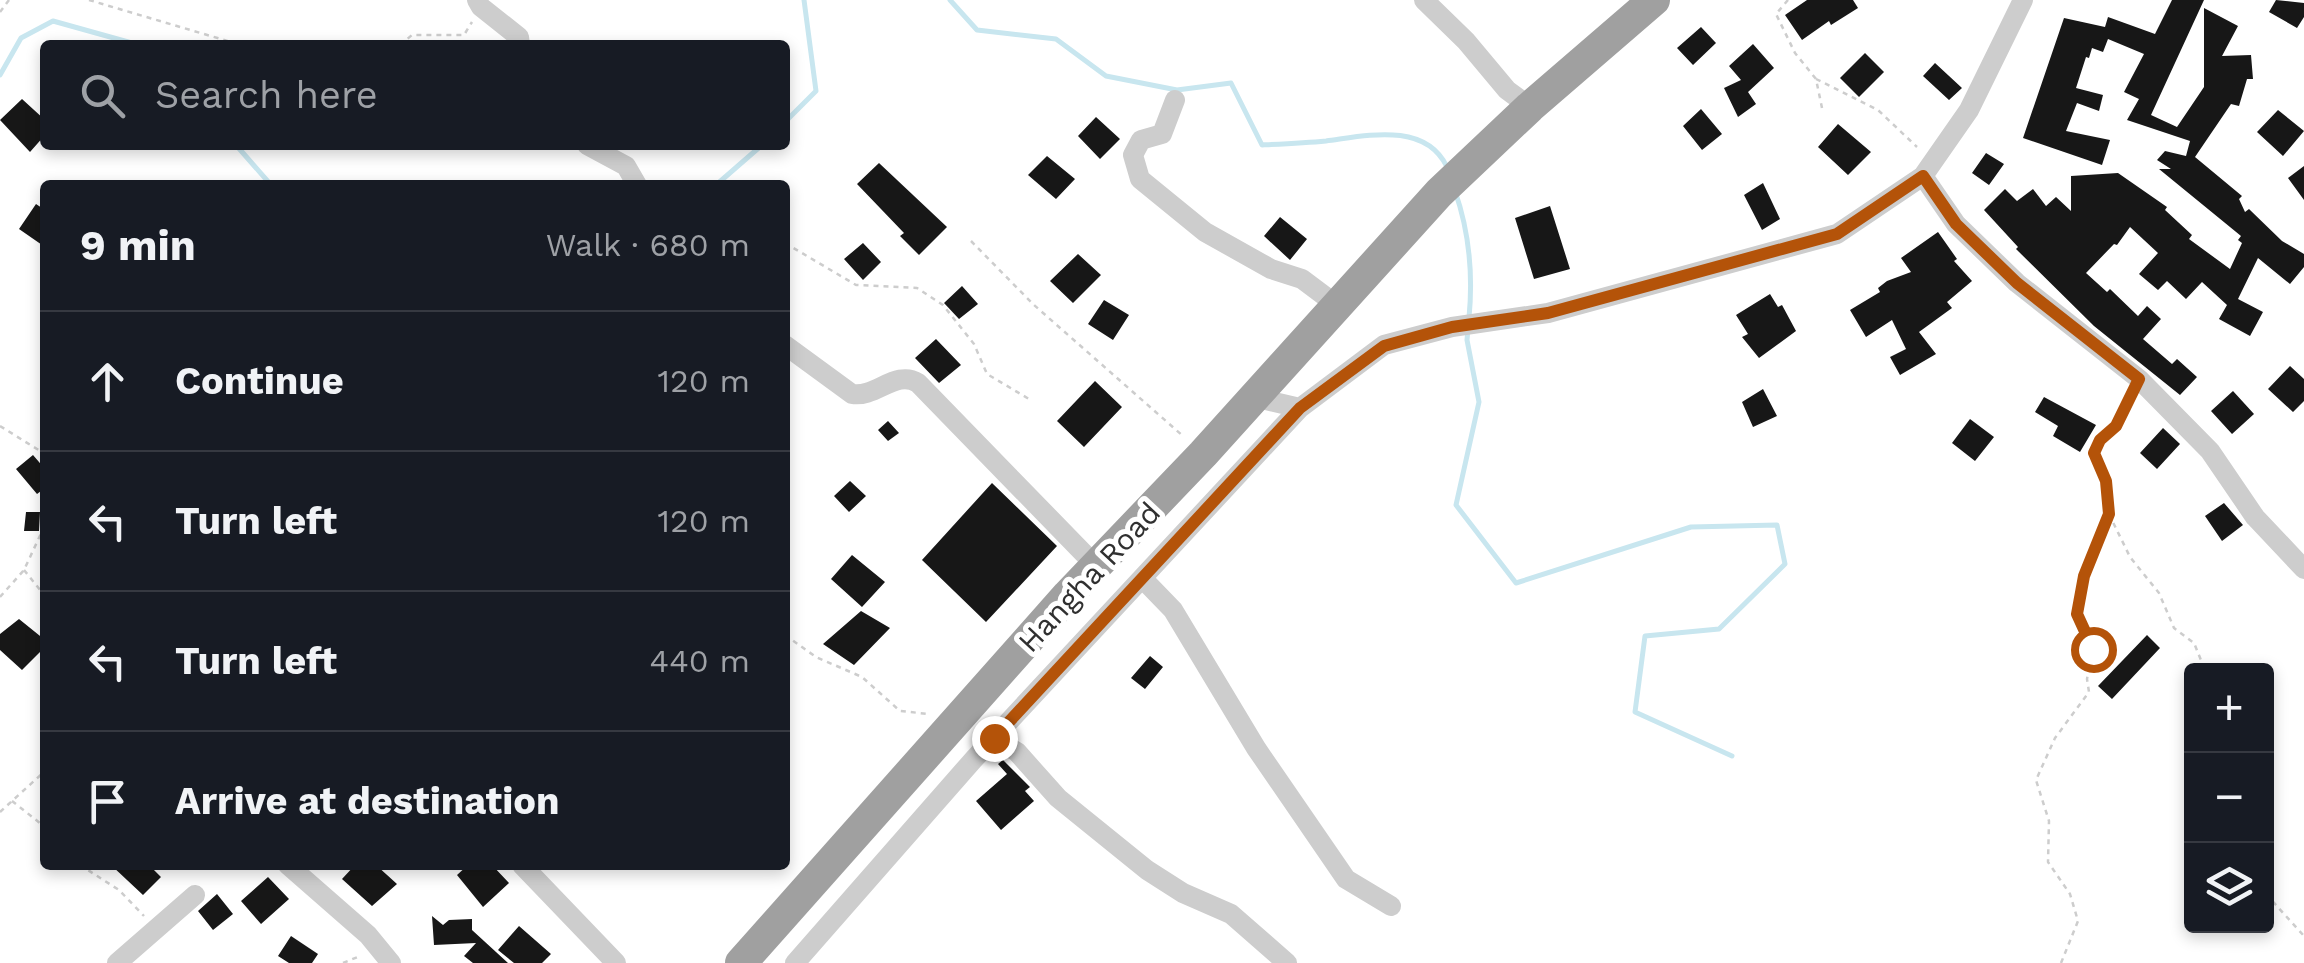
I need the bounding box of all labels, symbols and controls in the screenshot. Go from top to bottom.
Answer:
search box [40,40,790,150]
icon: search [75,68,130,123]
text: Search here [155,73,378,117]
text: 9 min [80,221,196,270]
text: Walk · 680 m [546,226,750,264]
icon: ahead [80,354,135,409]
text: Continue [175,359,344,403]
text: 120 m [658,362,750,400]
icon: left [80,494,135,549]
street label: Hangha Road [1011,495,1167,659]
text: Turn left [175,499,337,543]
text: 120 m [658,502,750,540]
route start [2071,627,2117,673]
icon: left [80,634,135,689]
text: Turn left [175,639,337,683]
text: 440 m [650,642,750,680]
map controls [2184,663,2274,933]
button: + [2184,663,2274,753]
route end [972,716,1018,762]
button: − [2184,753,2274,843]
icon: arrive [80,774,135,829]
text: Arrive at destination [175,779,560,823]
button: layers [2184,843,2274,933]

